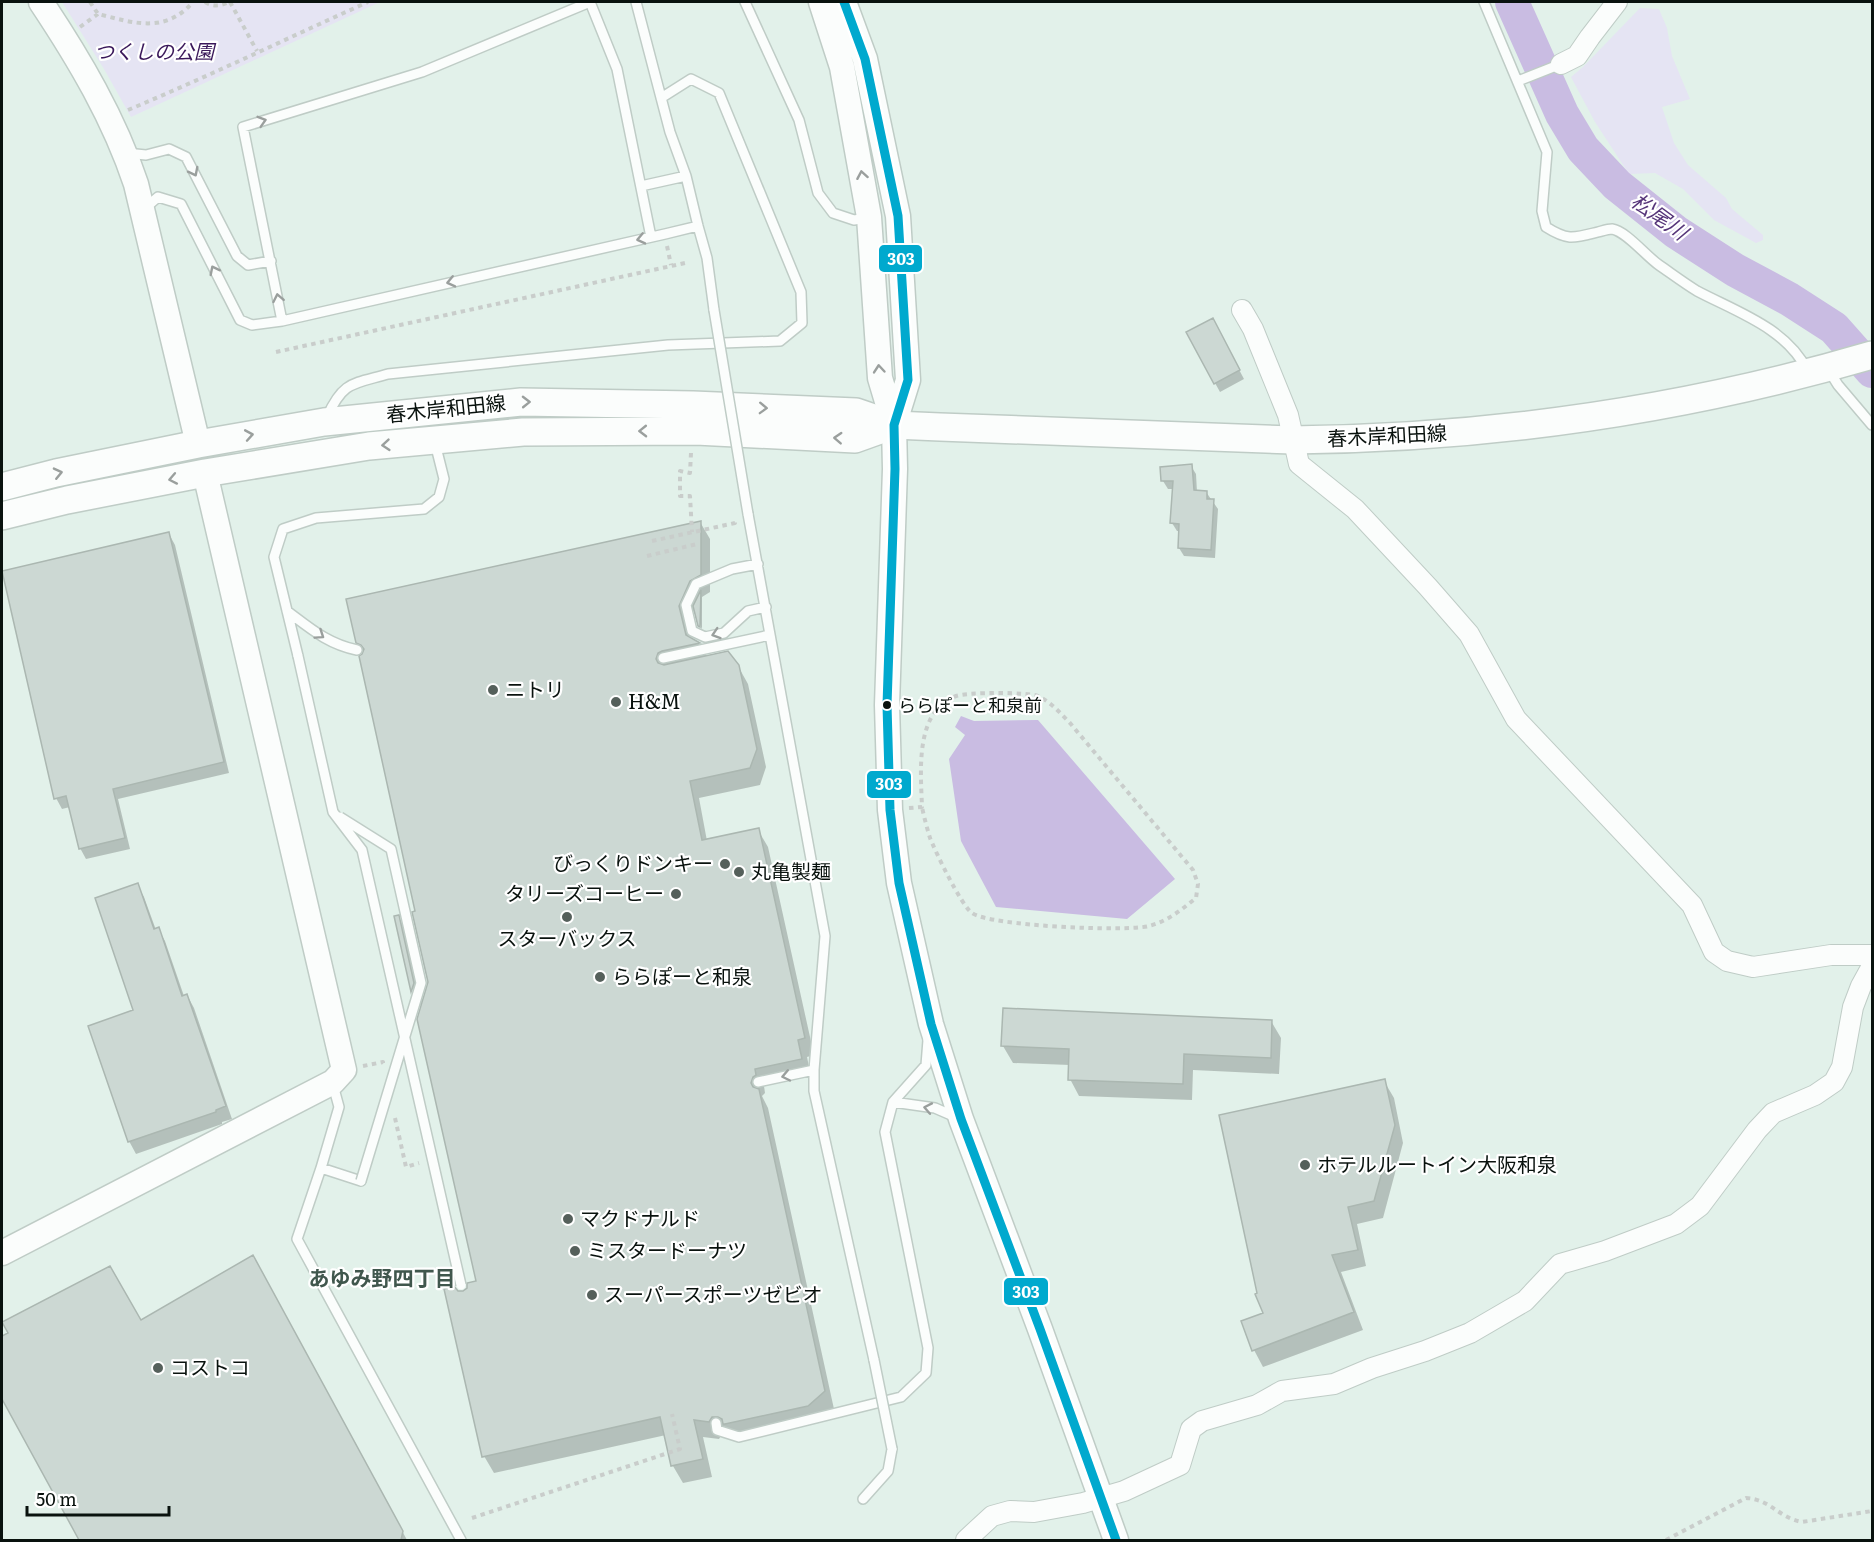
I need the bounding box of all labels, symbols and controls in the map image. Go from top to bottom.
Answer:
park label: つくしの公園 [94,35,217,65]
one-way arrow [256,116,267,128]
one-way arrow [187,166,198,177]
one-way arrow [856,170,868,180]
water label: 松尾川 [1626,184,1697,247]
one-way arrow [636,232,646,245]
line badge: 303 [878,244,923,273]
text: 303 [887,246,915,270]
one-way arrow [210,265,222,276]
one-way arrow [446,275,456,288]
one-way arrow [272,294,285,304]
one-way arrow [873,364,886,373]
street label: 春木岸和田線 [385,386,507,428]
one-way arrow [522,396,531,409]
one-way arrow [759,401,768,414]
street label: 春木岸和田線 [1326,416,1448,452]
one-way arrow [639,425,648,437]
one-way arrow [245,429,254,441]
one-way arrow [833,432,843,445]
one-way arrow [381,438,390,451]
one-way arrow [53,467,63,480]
one-way arrow [168,472,178,485]
one-way arrow [711,627,722,639]
one-way arrow [313,628,324,639]
place label: ニトリ [505,673,565,703]
marker: ニトリ [486,683,500,697]
place label: H&M [628,685,681,715]
place label: ららぽーと和泉前 [898,691,1042,718]
marker: H&M [609,695,623,709]
marker: ららぽーと和泉前 [881,699,893,711]
line badge: 303 [866,770,912,799]
text: 303 [875,771,903,795]
place label: びっくりドンキー [553,847,713,877]
place label: 丸亀製麺 [751,855,831,885]
marker: びっくりドンキー [718,857,732,871]
marker: 丸亀製麺 [732,865,746,879]
place label: タリーズコーヒー [505,877,664,907]
marker: タリーズコーヒー [669,887,683,901]
marker: スターバックス [560,910,574,924]
place label: スターバックス [497,922,637,952]
place label: ららぽーと和泉 [612,960,752,990]
marker: ららぽーと和泉 [593,970,607,984]
one-way arrow [781,1069,791,1082]
one-way arrow [923,1102,933,1115]
place label: ホテルルートイン大阪和泉 [1317,1148,1557,1178]
marker: ホテルルートイン大阪和泉 [1298,1158,1312,1172]
place label: マクドナルド [580,1202,700,1232]
marker: マクドナルド [561,1212,575,1226]
place label: ミスタードーナツ [587,1234,747,1264]
marker: ミスタードーナツ [568,1244,582,1258]
district label: あゆみ野四丁目 [309,1261,456,1292]
line badge: 303 [1003,1277,1049,1306]
place label: スーパースポーツゼビオ [604,1278,822,1308]
text: 303 [1012,1279,1040,1303]
marker: スーパースポーツゼビオ [585,1288,599,1302]
place label: コストコ [170,1351,250,1381]
marker: コストコ [151,1361,165,1375]
scale bar [27,1479,170,1517]
text: 50 m [36,1485,77,1512]

